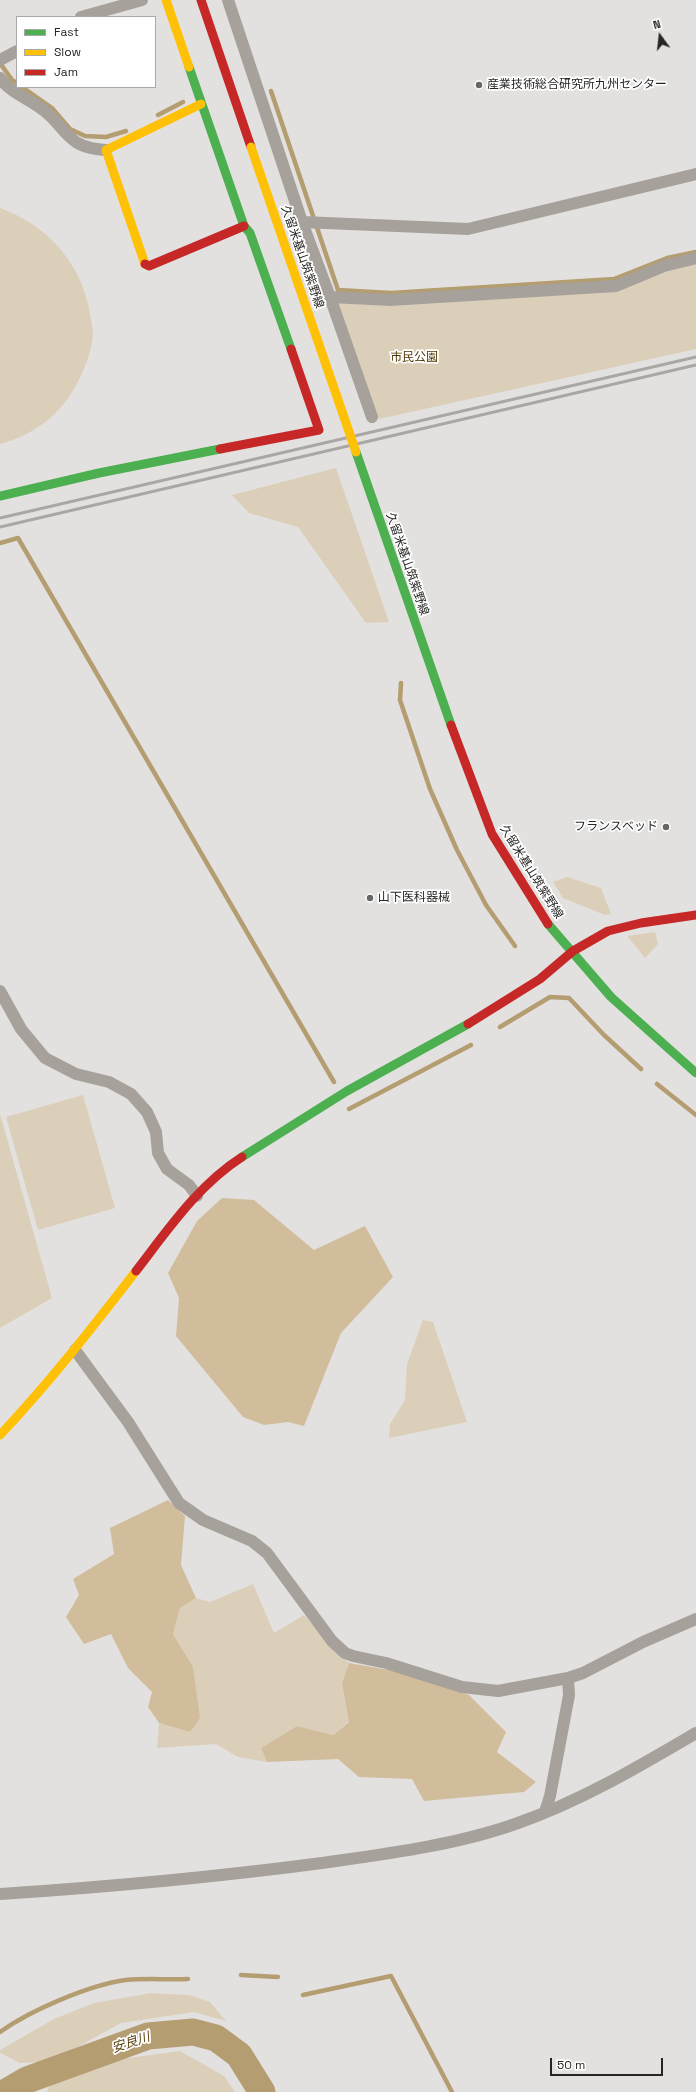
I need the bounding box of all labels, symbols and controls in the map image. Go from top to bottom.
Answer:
legend [16,16,156,88]
north arrow [640,16,680,56]
text: N [652,17,662,32]
text: Fast [54,24,79,40]
text: Slow [54,44,81,60]
text: Jam [54,64,78,80]
place label: 産業技術総合研究所九州センター [487,78,667,92]
marker: 産業技術総合研究所九州センター [474,80,484,90]
street label: 久留米基山筑紫野線 [278,204,326,310]
park label: 市民公園 [390,351,438,365]
street label: 久留米基山筑紫野線 [383,511,431,617]
place label: フランスベッド [574,820,658,834]
street label: 久留米基山筑紫野線 [496,822,566,922]
marker: フランスベッド [661,822,671,832]
place label: 山下医科器械 [378,891,450,905]
marker: 山下医科器械 [365,893,375,903]
water label: 安良川 [110,2030,152,2056]
scale bar [552,2050,665,2076]
text: 50 m [557,2057,585,2073]

